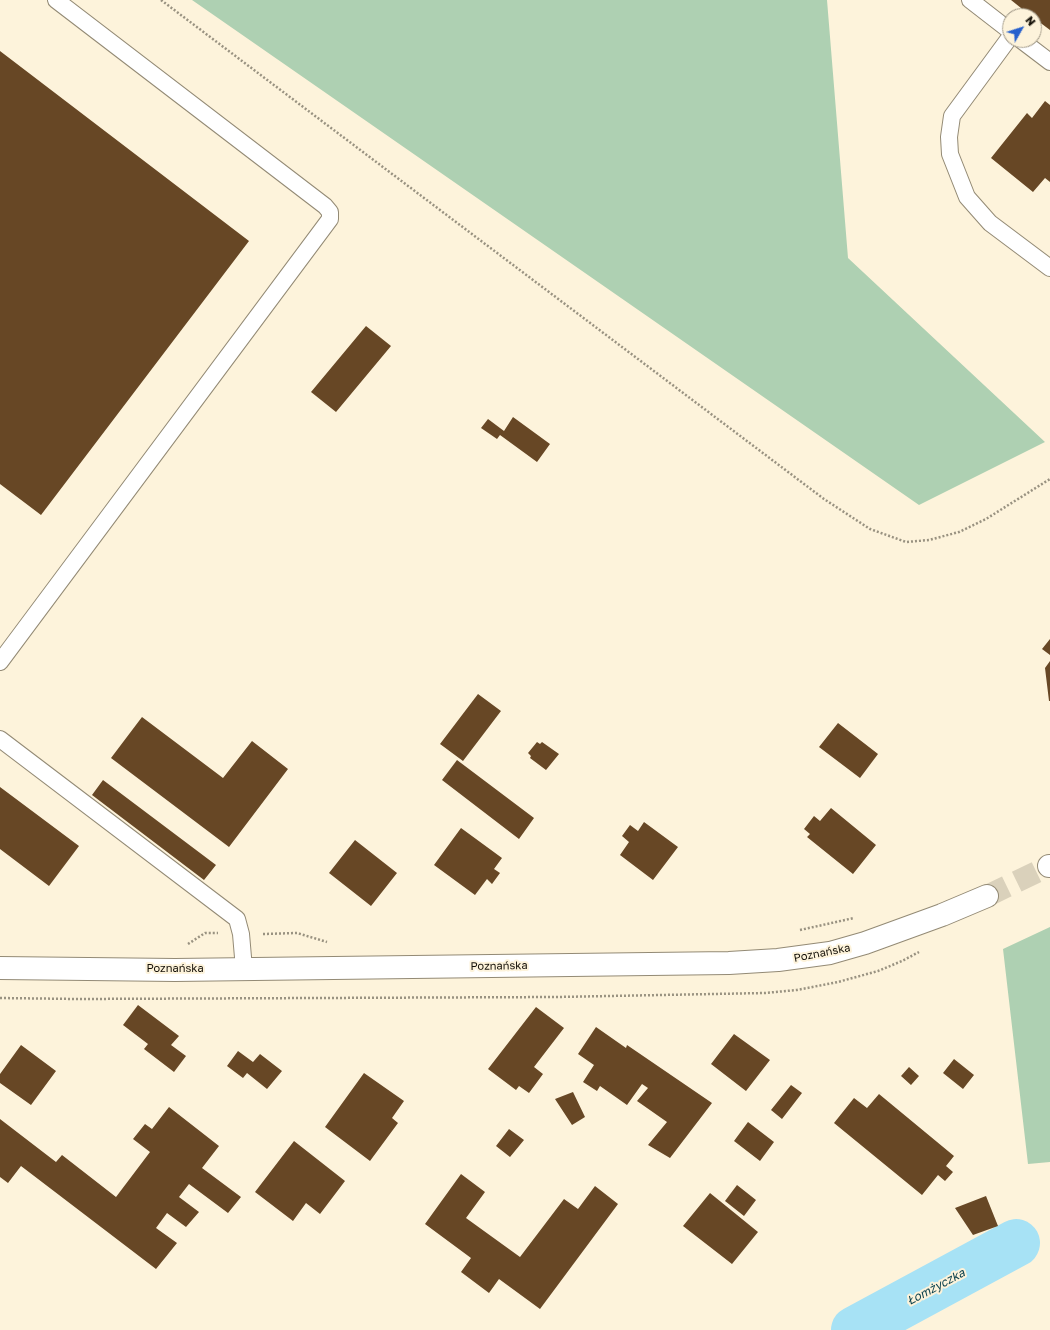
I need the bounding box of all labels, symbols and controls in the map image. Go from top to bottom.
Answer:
north arrow [1002,8,1042,48]
text: N [1023,13,1039,28]
street label: Poznańska [793,941,851,965]
street label: Poznańska [470,959,528,973]
street label: Poznańska [146,962,204,976]
water label: Łomżyczka [905,1266,967,1308]

